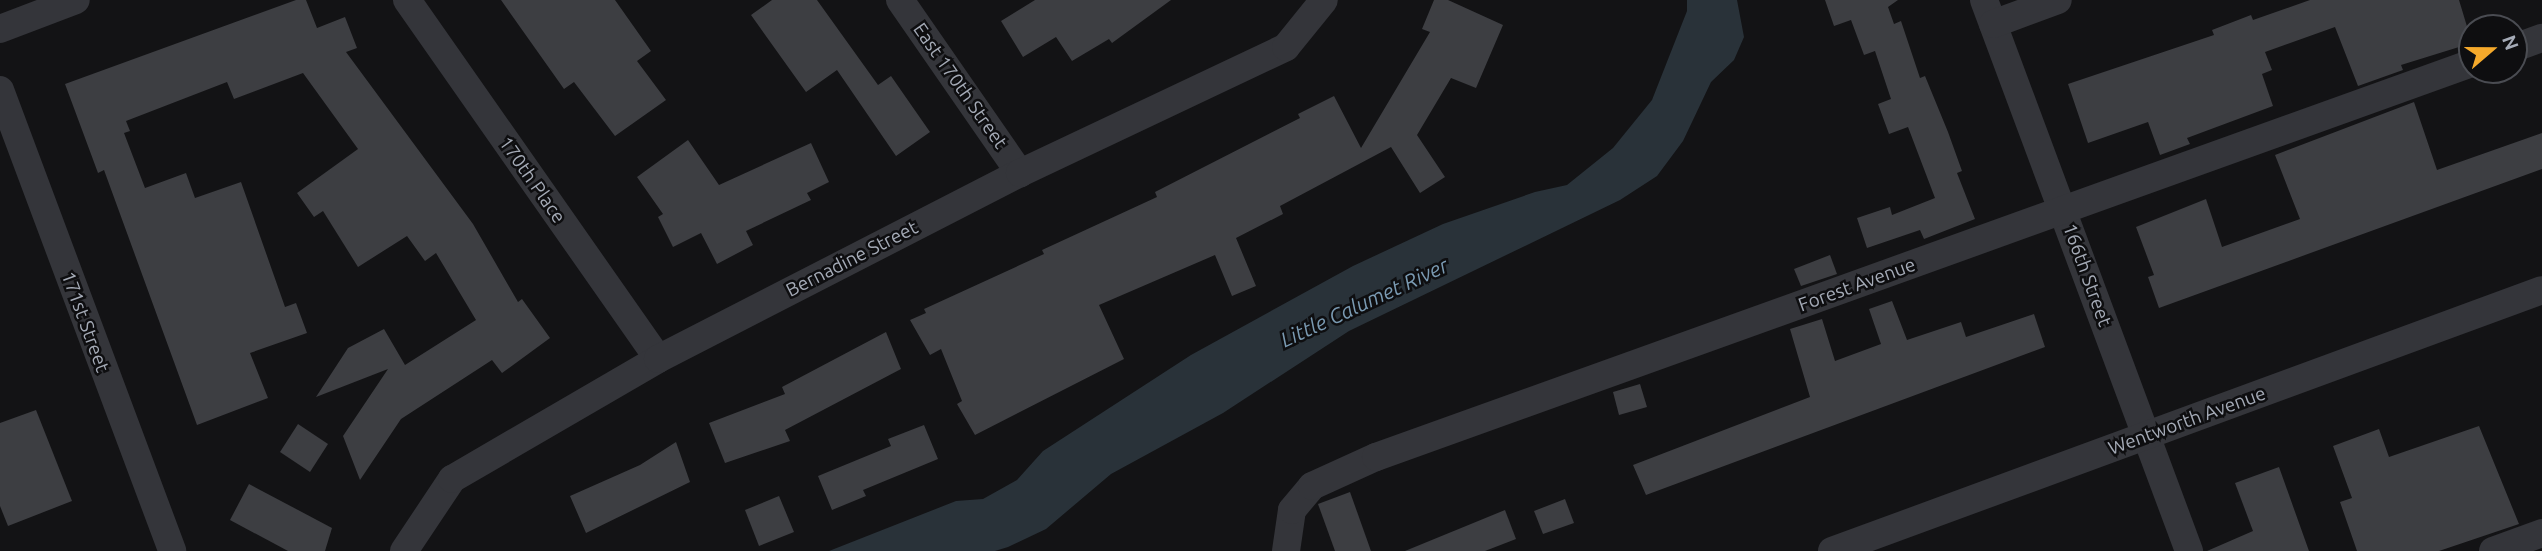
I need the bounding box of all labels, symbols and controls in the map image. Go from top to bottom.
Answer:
north arrow [2458,14,2528,84]
street label: East 170th Street [908,19,1012,153]
text: N [2498,32,2524,53]
street label: 170th Place [494,132,570,228]
street label: Bernadine Street [782,216,922,302]
street label: 166th Street [2058,220,2116,330]
water label: Little Calumet River [1276,252,1452,352]
street label: Forest Avenue [1795,253,1919,317]
street label: 171st Street [56,269,114,375]
street label: Wentworth Avenue [2105,382,2269,460]

